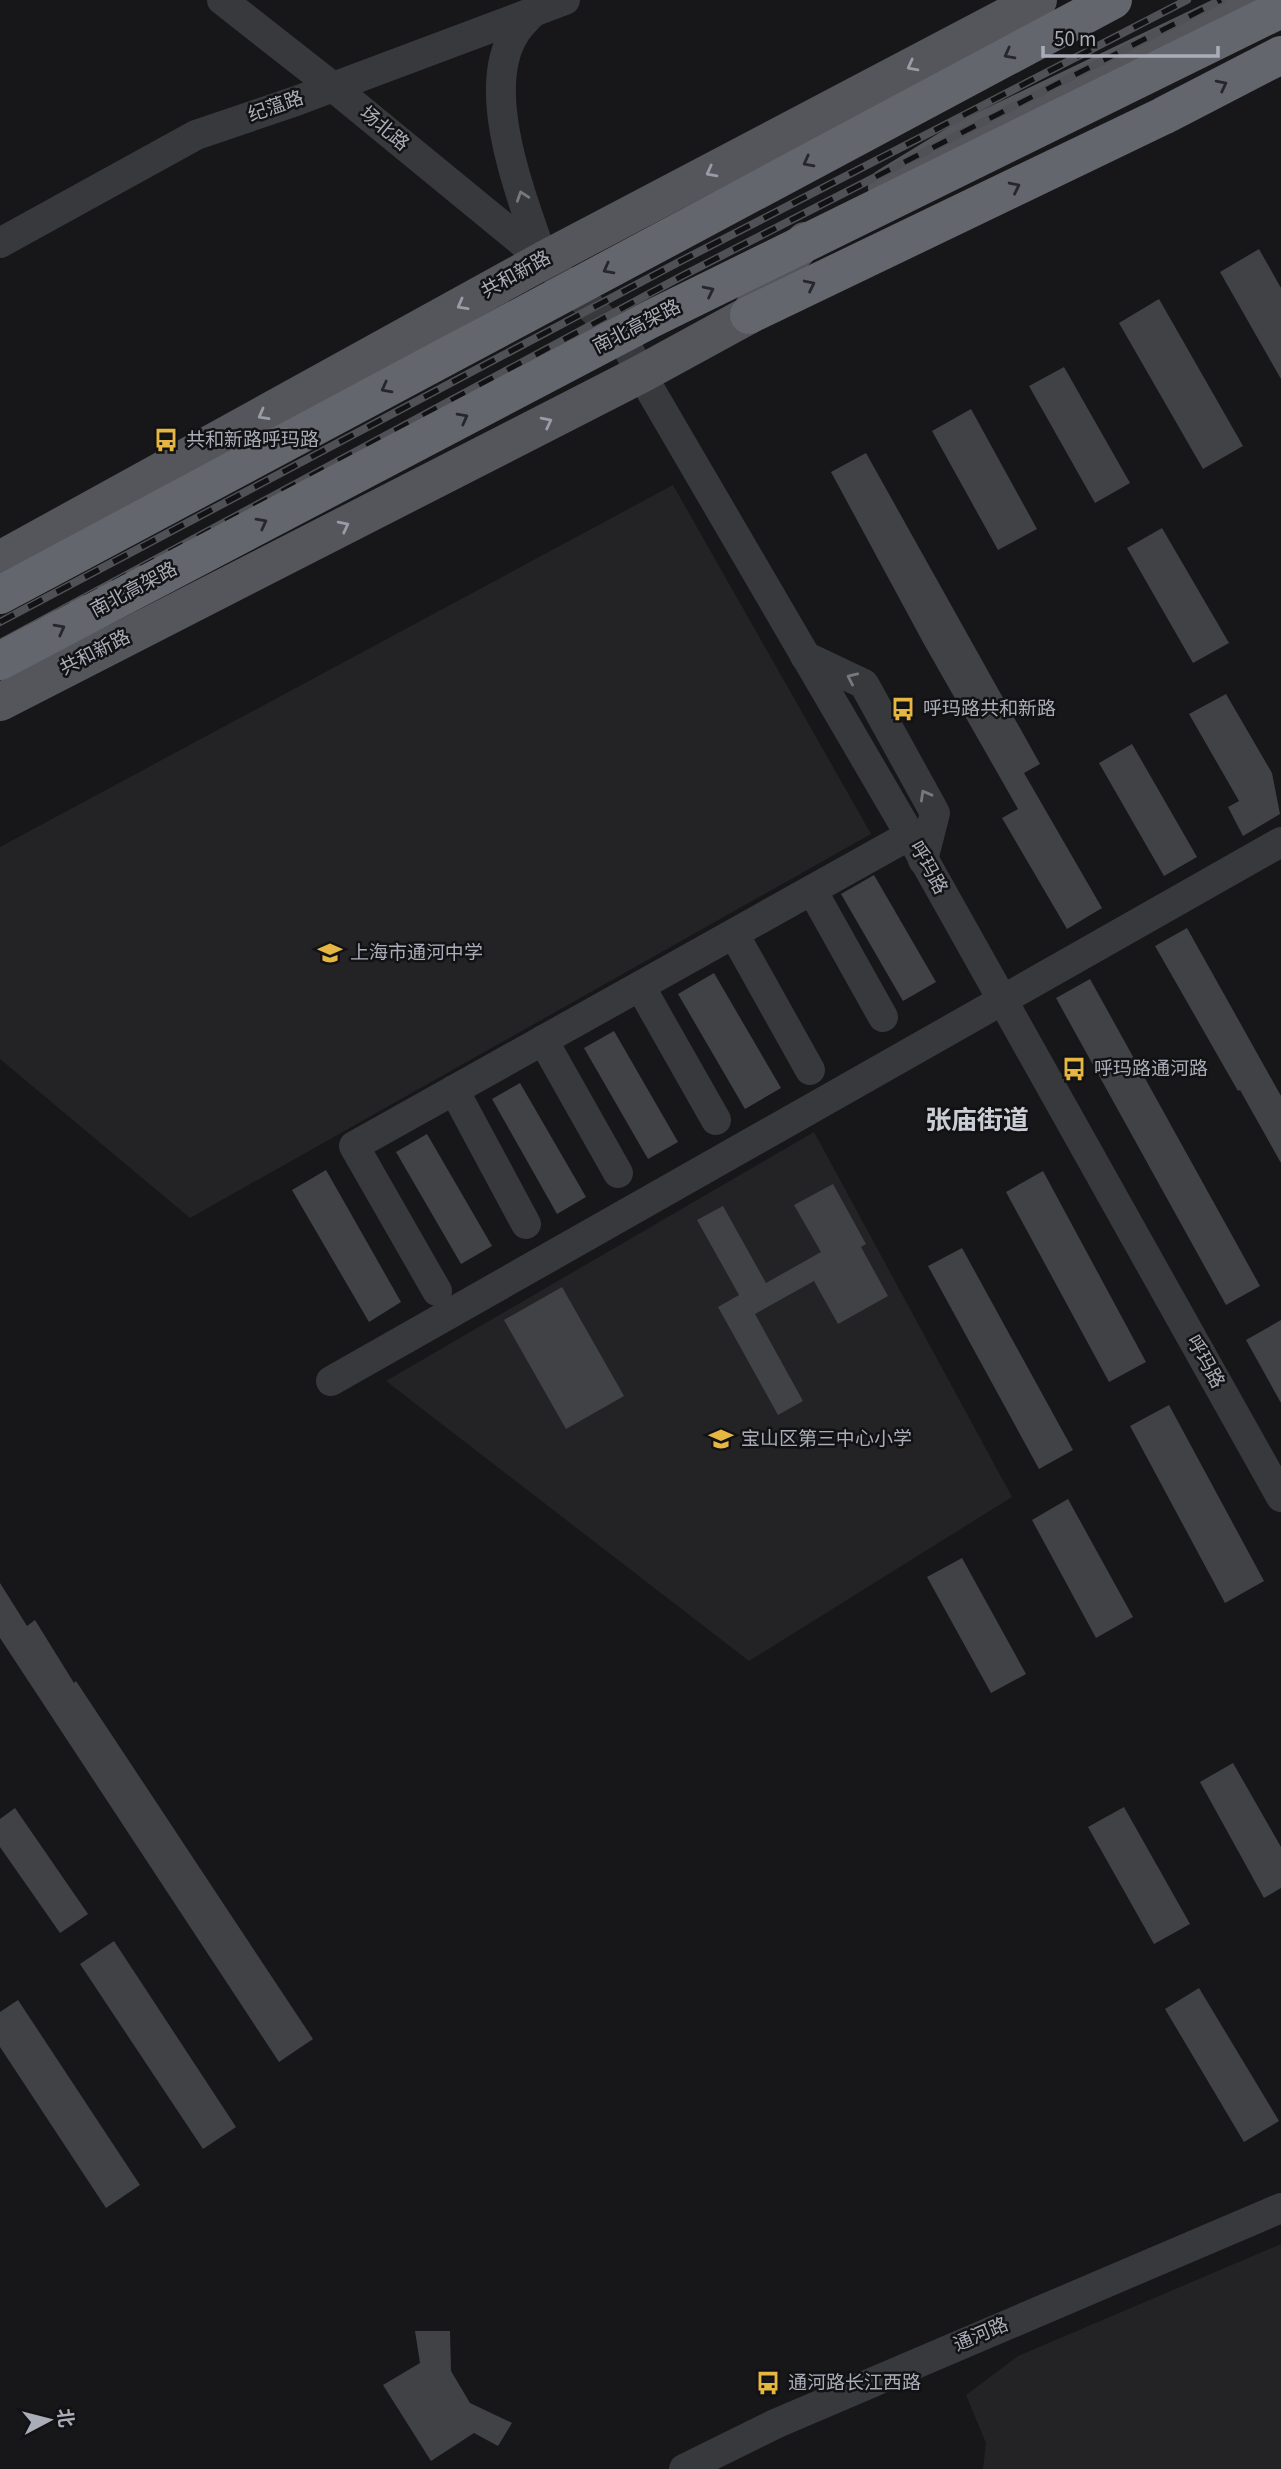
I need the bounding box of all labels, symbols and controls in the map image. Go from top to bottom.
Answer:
scale bar [1043,14,1218,58]
text: 50 m [1054,24,1096,54]
one-way arrow [1004,46,1016,60]
one-way arrow [907,58,919,71]
one-way arrow [1215,80,1227,94]
street label: 纪蕰路 [245,85,307,129]
street label: 场北路 [353,100,415,158]
one-way arrow [803,153,816,167]
one-way arrow [706,164,718,177]
one-way arrow [1008,181,1020,195]
one-way arrow [516,190,530,202]
street label: 共和新路 [476,245,556,305]
one-way arrow [603,261,615,274]
one-way arrow [803,280,815,294]
one-way arrow [702,285,714,299]
street label: 南北高架路 [589,293,685,361]
one-way arrow [457,297,470,310]
one-way arrow [381,380,393,393]
one-way arrow [258,406,270,420]
one-way arrow [456,412,469,426]
one-way arrow [540,417,552,430]
bus stop icon: 共和新路呼玛路 [152,426,180,454]
place label: 共和新路呼玛路 [186,427,319,454]
one-way arrow [255,518,267,532]
one-way arrow [337,520,350,534]
street label: 南北高架路 [86,556,182,624]
one-way arrow [53,624,66,637]
street label: 共和新路 [55,624,135,682]
one-way arrow [847,673,860,687]
bus stop icon: 呼玛路共和新路 [889,695,917,723]
place label: 呼玛路共和新路 [923,696,1056,723]
one-way arrow [920,790,933,802]
street label: 呼玛路 [902,837,954,899]
school or university icon: 上海市通河中学 [316,939,344,967]
place label: 上海市通河中学 [350,940,483,967]
bus stop icon: 呼玛路通河路 [1060,1055,1088,1083]
place label: 呼玛路通河路 [1094,1056,1208,1083]
district label: 张庙街道 [925,1102,1029,1139]
street label: 呼玛路 [1179,1331,1231,1393]
school or university icon: 宝山区第三中心小学 [707,1425,735,1453]
place label: 宝山区第三中心小学 [741,1426,912,1453]
street label: 通河路 [949,2311,1013,2359]
bus stop icon: 通河路长江西路 [754,2369,782,2397]
place label: 通河路长江西路 [788,2370,921,2397]
north arrow [14,2385,84,2455]
text: 北 [50,2407,79,2429]

